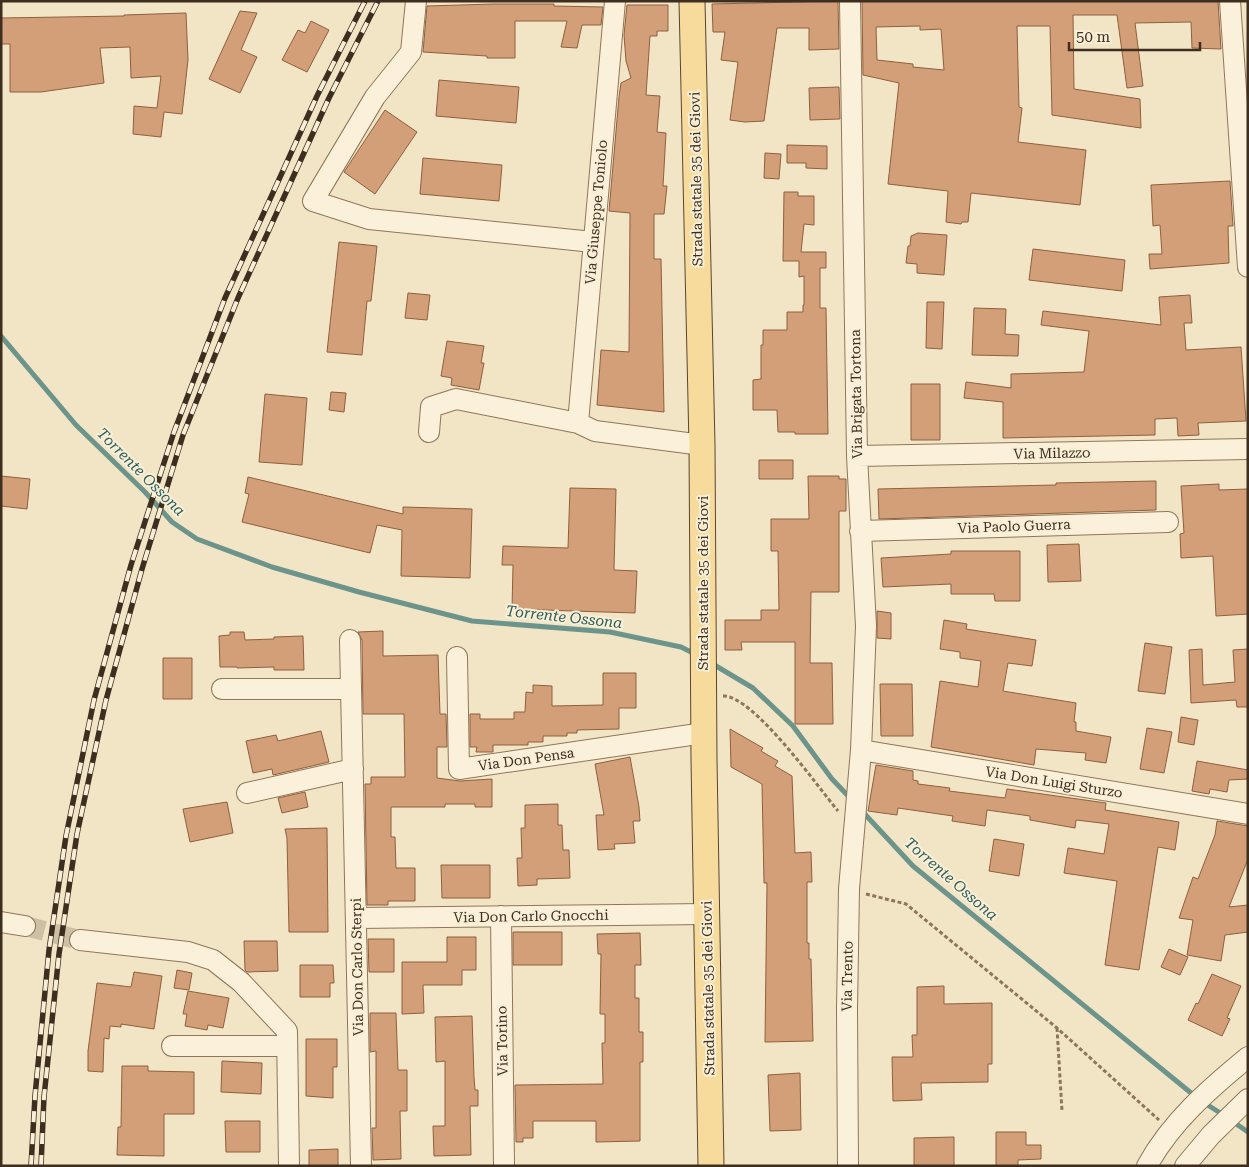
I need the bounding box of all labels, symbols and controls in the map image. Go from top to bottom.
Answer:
scale bar [1069,20,1200,52]
text: 50 m [1076,28,1111,46]
street label: Strada statale 35 dei Giovi [686,91,706,266]
street label: Via Giuseppe Toniolo [582,139,610,285]
street label: Via Brigata Tortona [847,329,865,459]
water label: Torrente Ossona [93,424,189,520]
street label: Via Milazzo [1013,444,1091,462]
street label: Strada statale 35 dei Giovi [695,495,711,670]
street label: Via Paolo Guerra [957,516,1071,536]
water label: Torrente Ossona [505,602,623,632]
street label: Via Don Pensa [477,744,576,774]
street label: Via Don Luigi Sturzo [984,763,1124,801]
water label: Torrente Ossona [901,834,1001,924]
street label: Via Don Carlo Sterpi [348,897,366,1036]
street label: Strada statale 35 dei Giovi [698,900,718,1075]
street label: Via Don Carlo Gnocchi [453,907,609,925]
street label: Via Trento [838,941,856,1011]
street label: Via Torino [493,1006,511,1076]

